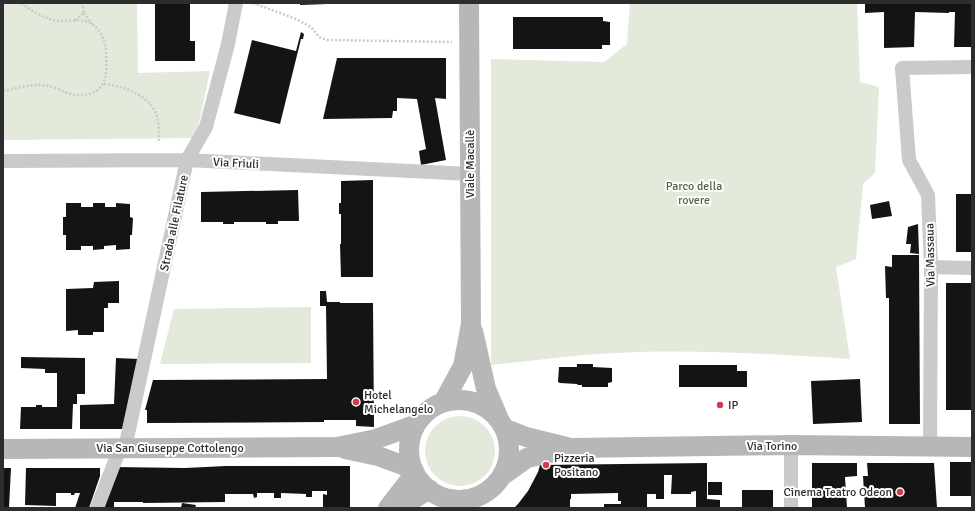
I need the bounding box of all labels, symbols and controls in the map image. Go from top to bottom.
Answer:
street label: Viale Macallè [463,130,478,198]
street label: Via Friuli [213,155,259,172]
street label: Strada alle Filature [157,174,192,273]
park label: Parco della rovere [666,179,722,208]
street label: Via Massaua [922,223,939,287]
place label: Hotel Michelangelo [364,388,433,417]
marker: Hotel Michelangelo [351,397,361,407]
place label: IP [728,398,739,413]
marker: IP [715,400,725,410]
street label: Via Torino [747,439,797,454]
street label: Via San Giuseppe Cottolengo [96,441,244,456]
place label: Pizzeria Positano [554,451,598,480]
marker: Pizzeria Positano [541,460,551,470]
place label: Cinema Teatro Odeon [783,485,892,500]
marker: Cinema Teatro Odeon [895,487,905,497]

